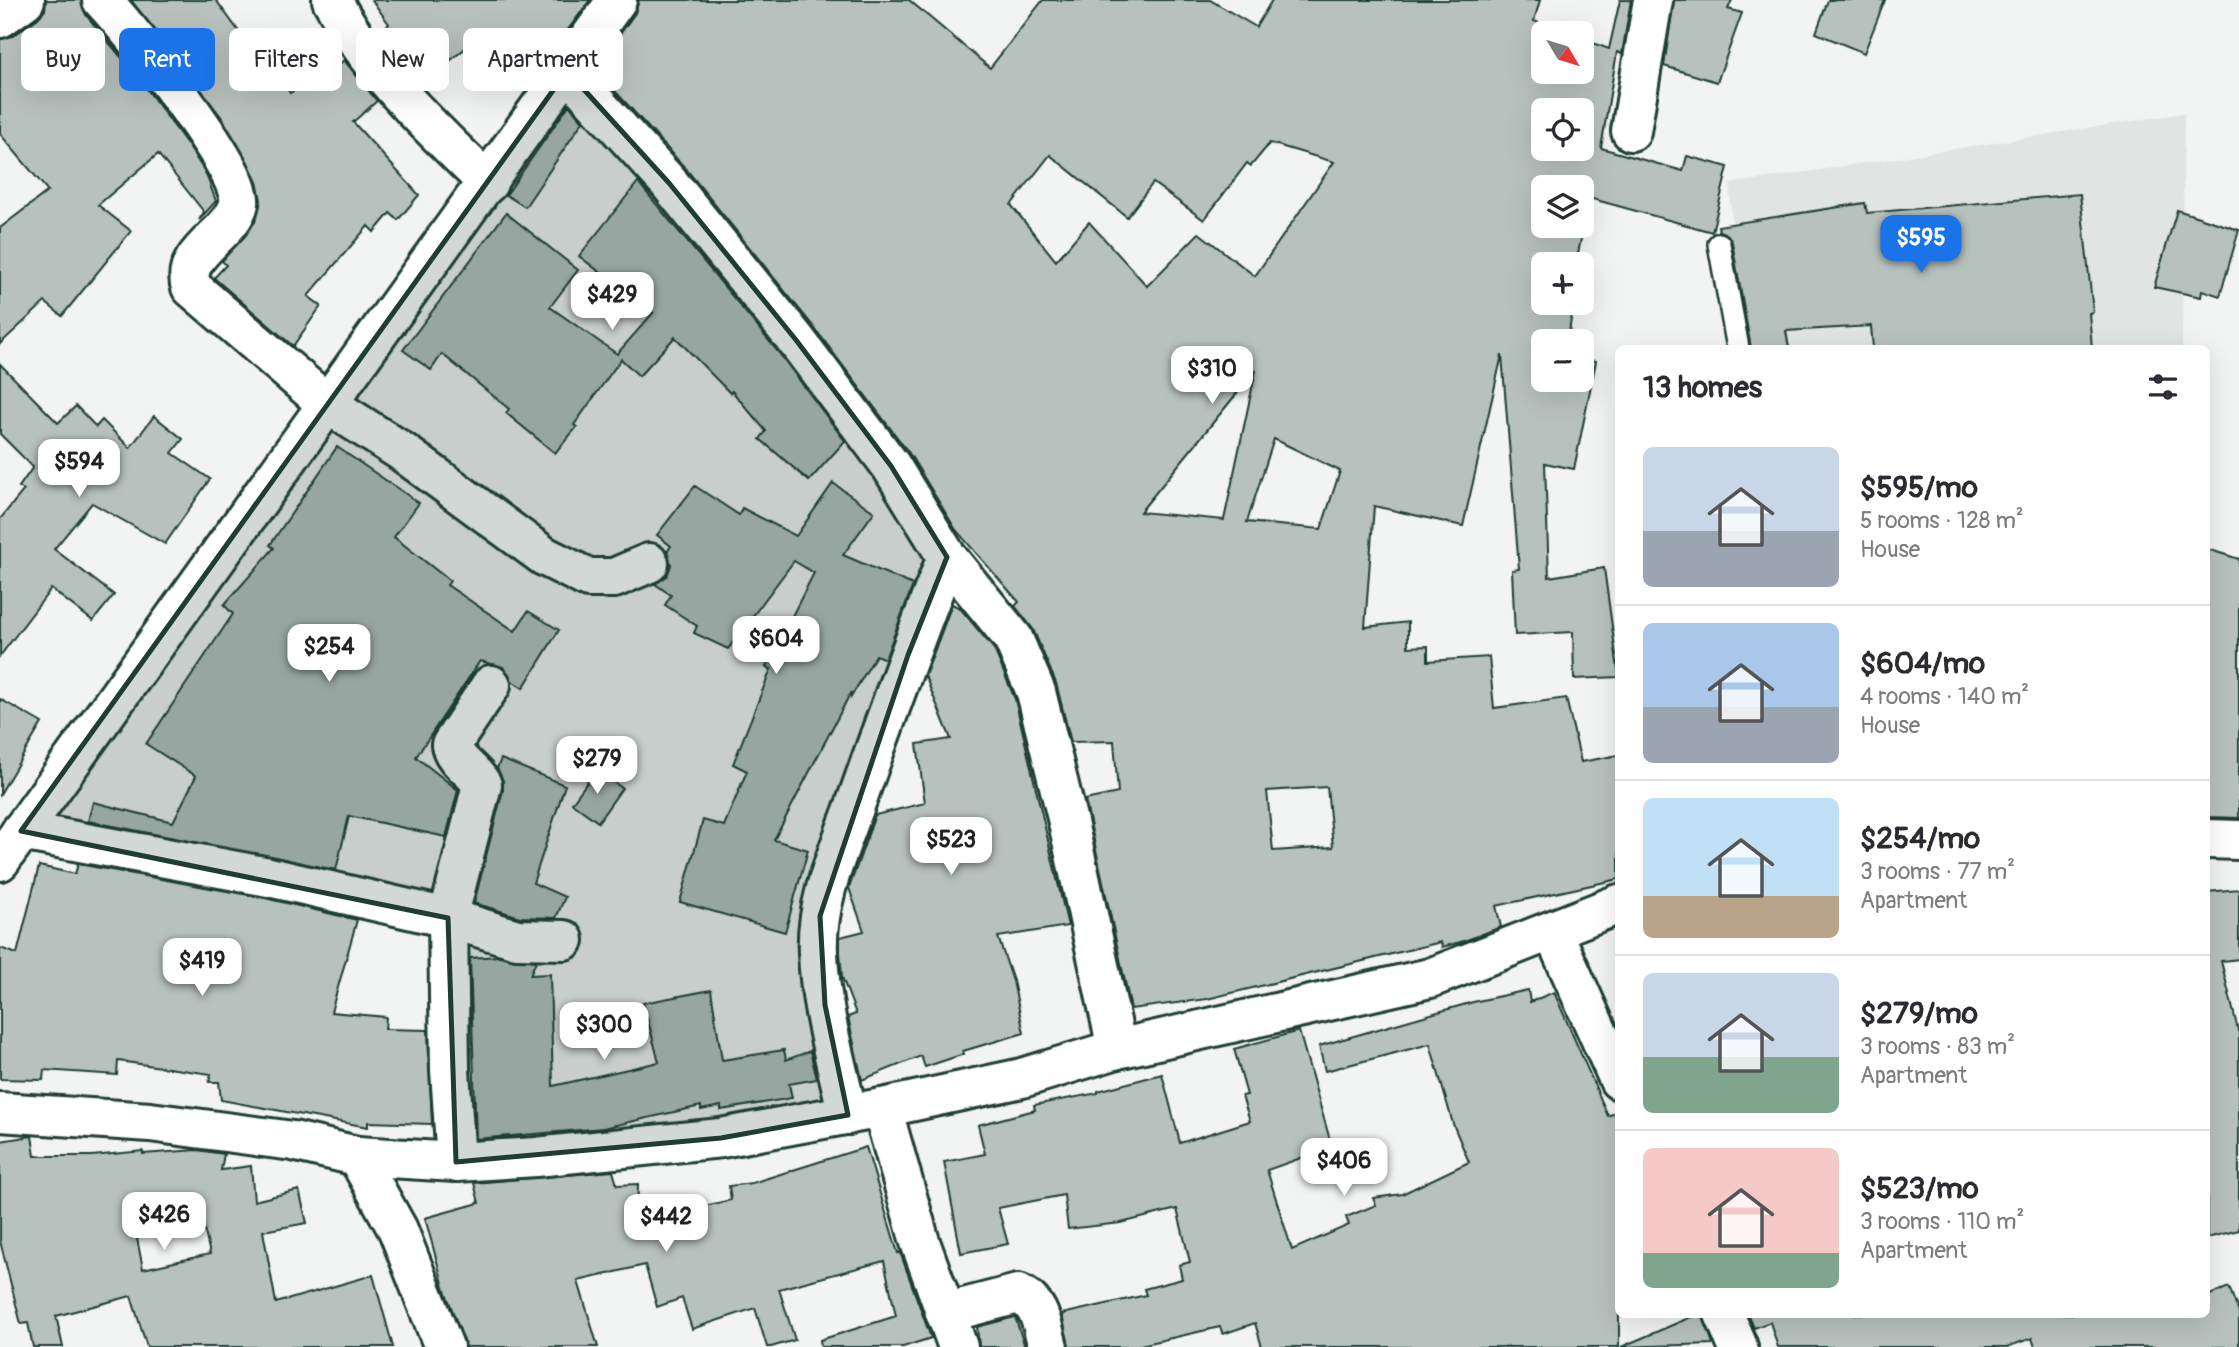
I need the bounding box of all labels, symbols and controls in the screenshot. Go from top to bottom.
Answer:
north arrow [1531,21,1594,84]
map controls [1531,21,1594,392]
chip: Buy [21,28,105,91]
chip: Rent [119,28,215,91]
chip: Filters [229,28,342,91]
chip: New [356,28,449,91]
chip: Apartment [463,28,623,91]
button: locate [1531,98,1594,161]
button: layers [1531,175,1594,238]
pin: $595 [1880,216,1962,275]
text: $595 [1896,223,1946,252]
button: + [1531,252,1594,315]
pin: $429 [571,272,653,332]
text: $429 [587,280,637,309]
button: − [1531,329,1594,392]
pin: $310 [1171,346,1253,406]
text: $310 [1187,354,1237,383]
icon: filters [2144,368,2182,406]
text: 13 homes [1643,369,1762,406]
pin: $594 [38,440,120,499]
text: $594 [54,447,104,476]
text: $595/mo [1860,469,1978,506]
icon: home [1699,475,1783,559]
text: 5 rooms · 128 m² [1860,506,2024,535]
text: House [1860,535,1920,564]
pin: $604 [735,616,817,676]
pin: $254 [288,624,370,684]
text: $604 [749,624,803,653]
text: $254 [303,632,355,661]
text: $604/mo [1860,645,1985,682]
icon: home [1699,651,1783,735]
text: 4 rooms · 140 m² [1860,682,2029,711]
text: House [1860,711,1920,740]
pin: $279 [556,736,638,796]
text: $279 [572,744,622,773]
pin: $523 [910,818,992,877]
text: $254/mo [1860,820,1980,857]
text: $523 [926,825,976,854]
icon: home [1699,826,1783,910]
text: 3 rooms · 77 m² [1860,857,2015,886]
text: Apartment [1860,886,1967,915]
pin: $419 [161,939,243,998]
text: $419 [179,946,225,975]
text: $279/mo [1860,995,1978,1032]
icon: home [1699,1001,1783,1085]
pin: $300 [563,1002,645,1062]
text: $300 [576,1010,632,1039]
text: 3 rooms · 83 m² [1860,1032,2015,1061]
text: Apartment [1860,1061,1967,1090]
pin: $406 [1303,1138,1385,1198]
text: $406 [1317,1146,1371,1175]
text: $523/mo [1860,1170,1979,1207]
icon: home [1699,1176,1783,1260]
pin: $426 [123,1192,205,1252]
pin: $442 [625,1194,707,1254]
text: $426 [138,1200,190,1229]
text: $442 [640,1202,692,1231]
text: 3 rooms · 110 m² [1860,1207,2024,1236]
text: Apartment [1860,1236,1967,1265]

